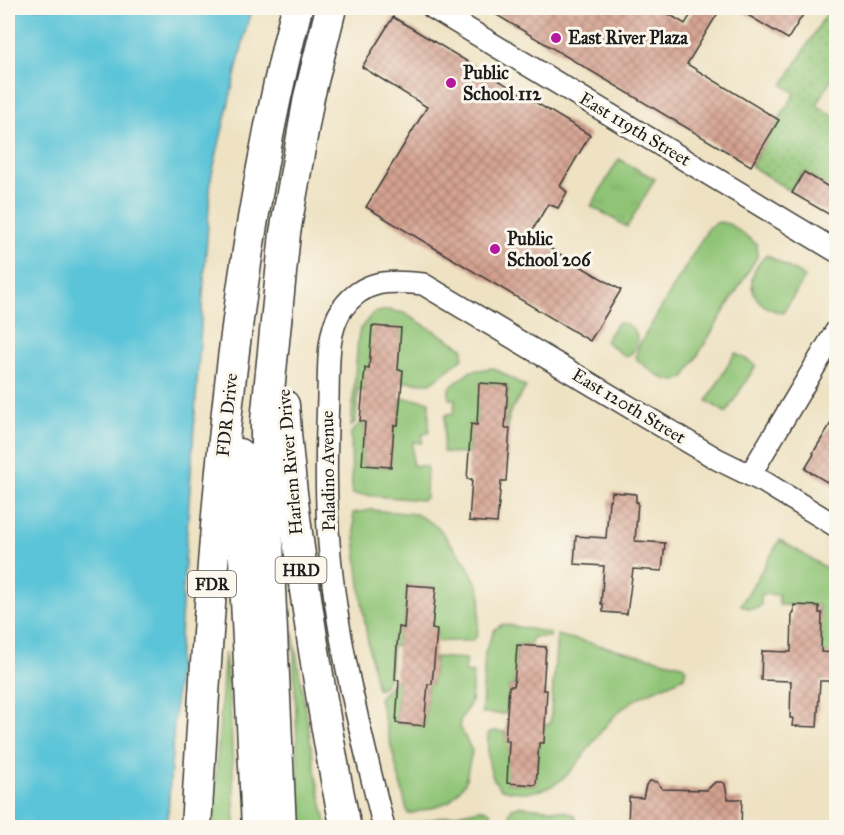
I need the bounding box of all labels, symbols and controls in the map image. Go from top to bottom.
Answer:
place label: East River Plaza [568,27,688,49]
marker: East River Plaza [549,31,563,45]
place label: Public School 112 [463,62,542,105]
marker: Public School 112 [444,76,458,90]
street label: East 119th Street [575,87,695,171]
place label: Public School 206 [507,228,591,271]
marker: Public School 206 [488,242,502,256]
street label: East 120th Street [568,363,690,449]
street label: FDR Drive [212,372,242,458]
street label: Harlem River Drive [273,388,307,536]
street label: Paladino Avenue [316,410,340,532]
road number: HRD [276,557,326,583]
road number: FDR [188,571,236,597]

